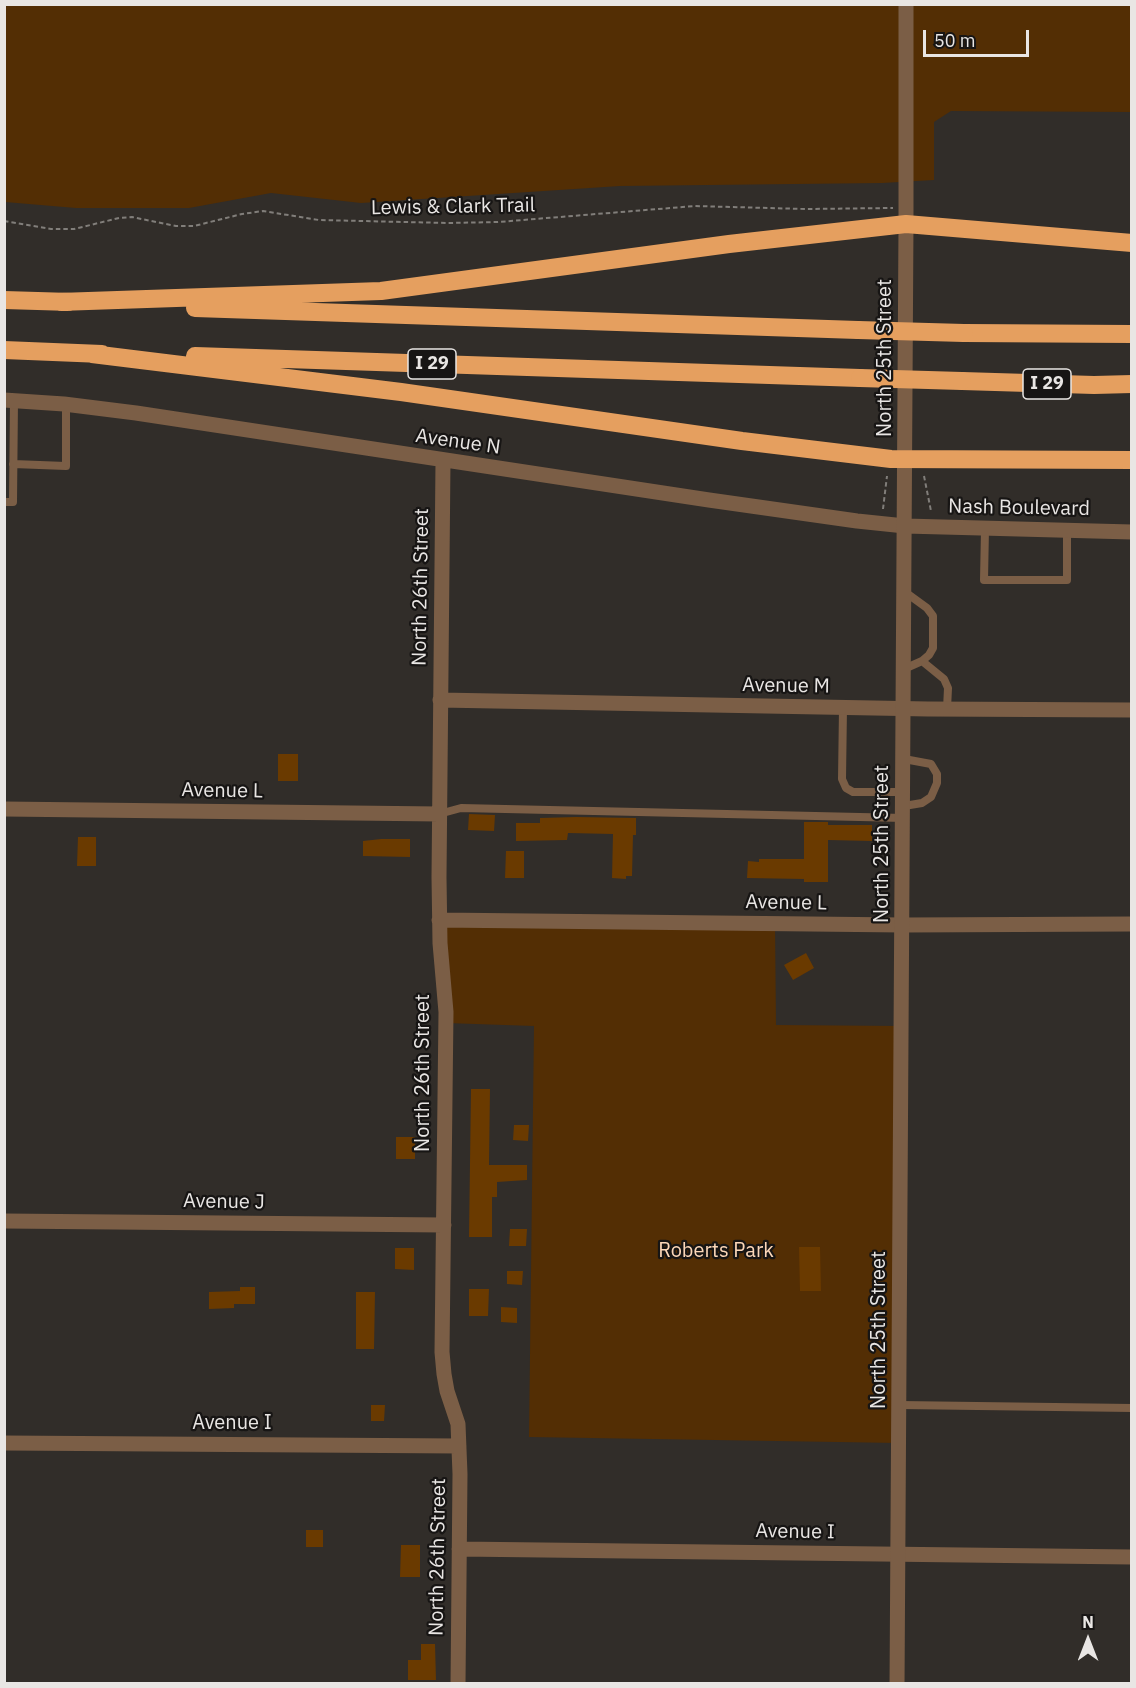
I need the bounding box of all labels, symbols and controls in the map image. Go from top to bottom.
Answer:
scale bar [926,18,1032,56]
text: 50 m [934,29,976,52]
street label: Lewis & Clark Trail [371,194,535,220]
street label: North 25th Street [873,279,897,437]
road number: I 29 [408,349,456,379]
road number: I 29 [1023,369,1071,399]
street label: Avenue N [414,424,502,460]
street label: Nash Boulevard [948,495,1090,521]
street label: North 26th Street [408,508,434,666]
street label: Avenue M [742,673,830,699]
street label: North 25th Street [870,765,894,923]
street label: Avenue L [181,778,263,804]
street label: Avenue L [745,890,827,916]
street label: North 26th Street [411,994,435,1152]
street label: Avenue J [183,1189,265,1215]
park label: Roberts Park [658,1239,774,1263]
street label: North 25th Street [867,1251,891,1409]
street label: Avenue I [192,1411,272,1435]
street label: North 26th Street [425,1478,451,1636]
street label: Avenue I [755,1519,835,1545]
north arrow [1058,1610,1118,1670]
text: N [1082,1612,1094,1632]

